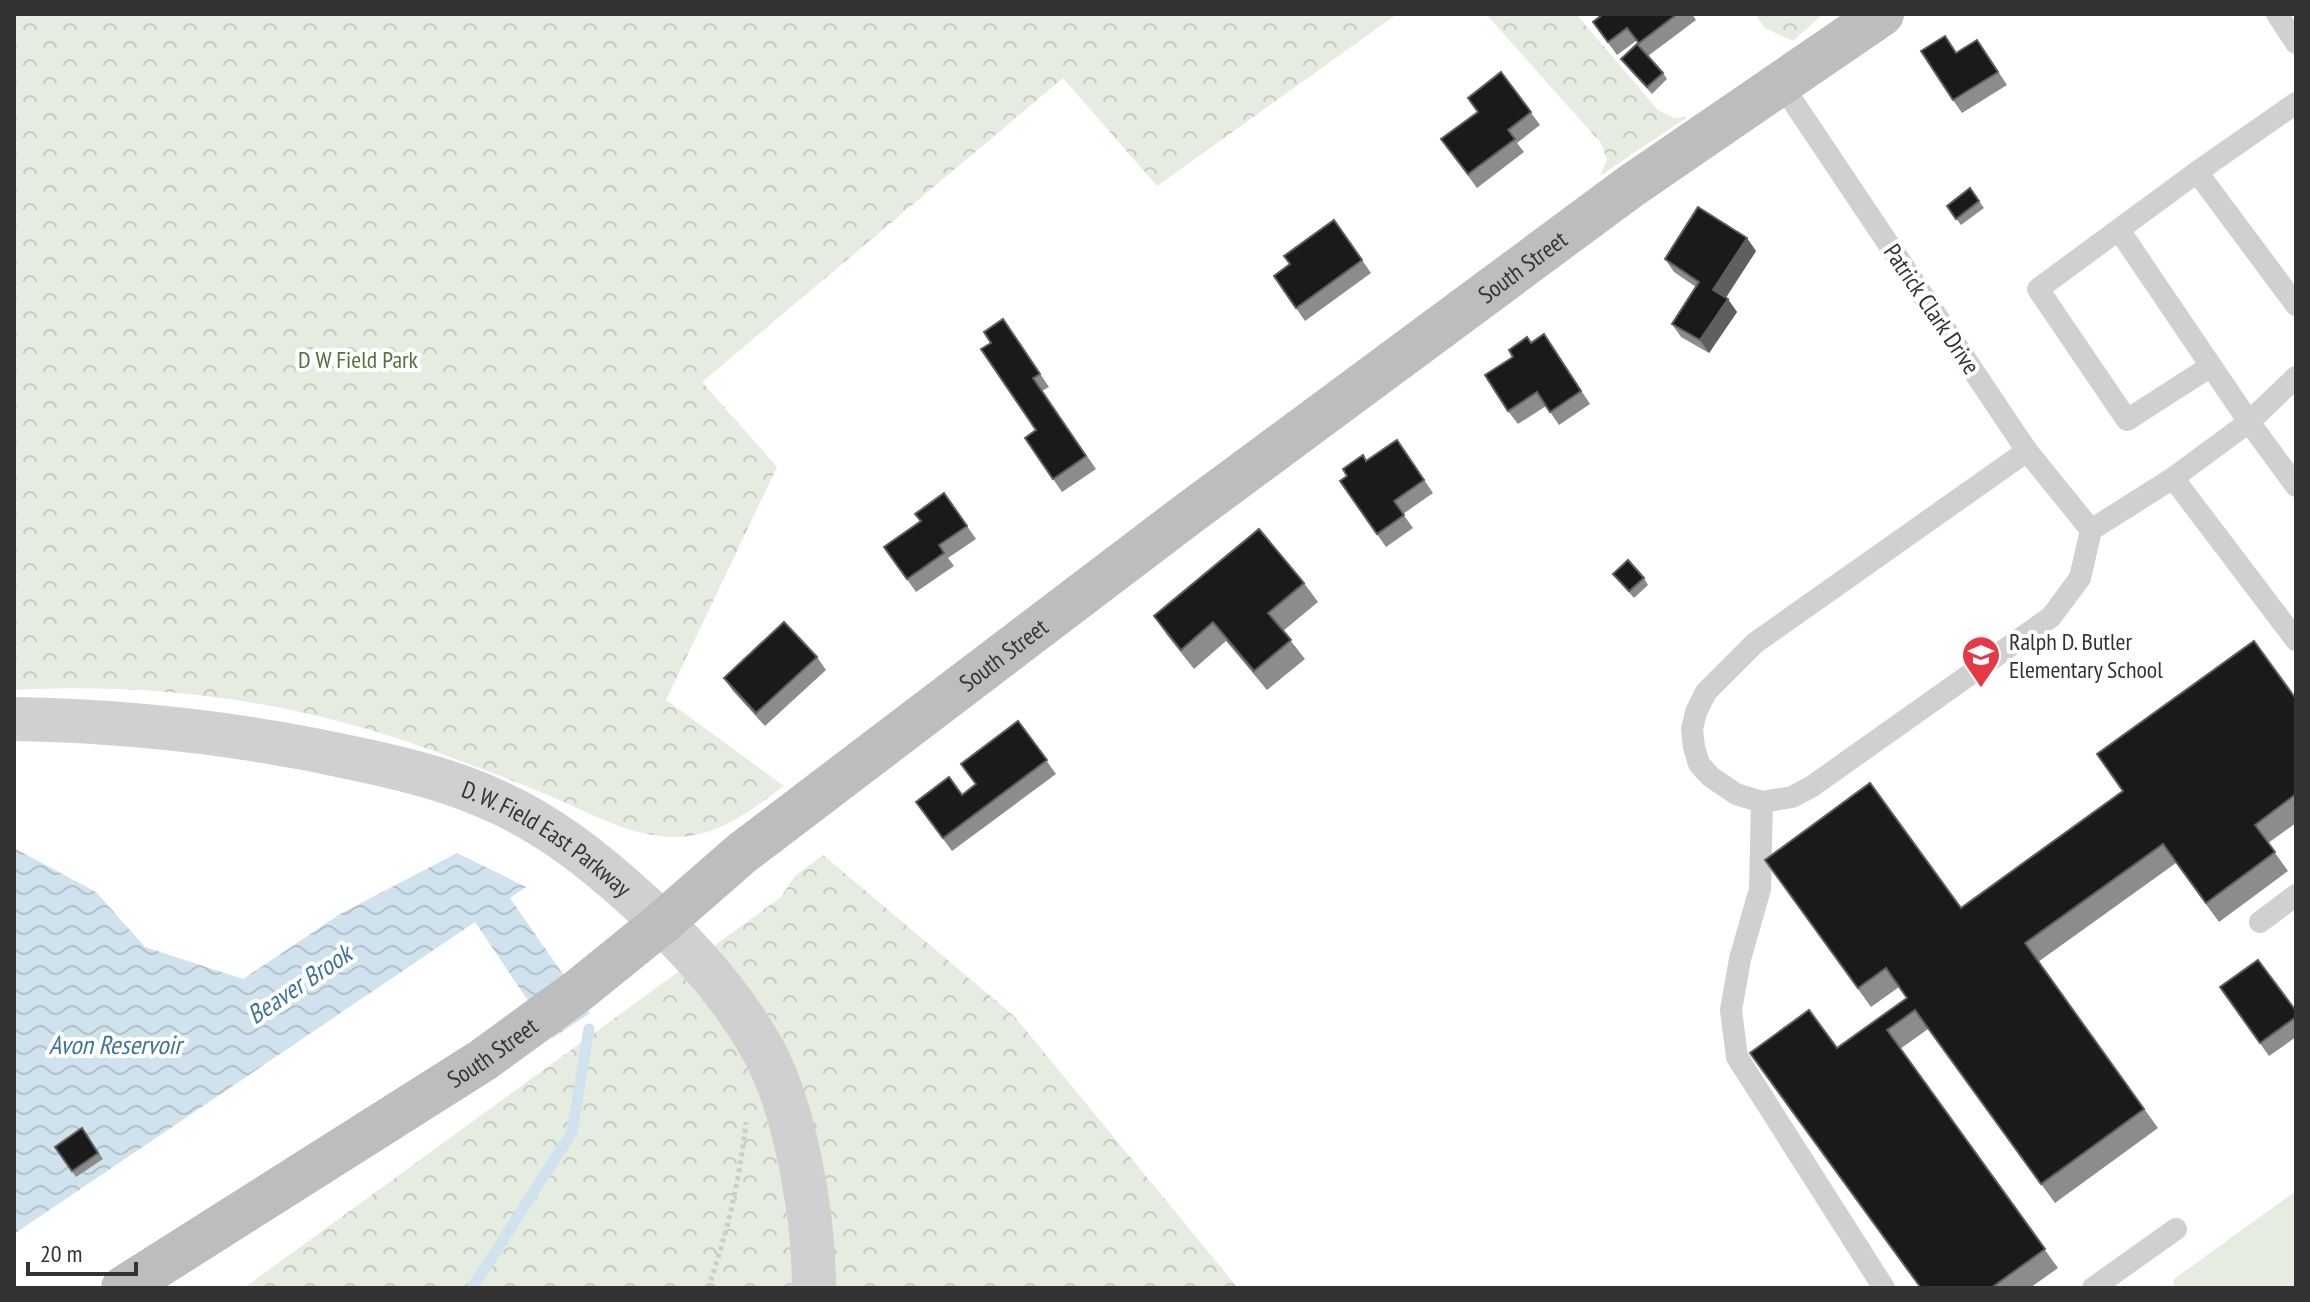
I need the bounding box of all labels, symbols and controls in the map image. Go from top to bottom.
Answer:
street label: South Street [1472,223,1573,310]
street label: Patrick Clark Drive [1877,238,1987,380]
park label: D W Field Park [298,344,419,375]
street label: South Street [953,611,1054,698]
place label: Ralph D. Butler Elementary School [2009,626,2163,685]
school or university icon: Ralph D. Butler Elementary School [1960,634,2002,689]
street label: D. W. Field East Parkway [458,773,638,903]
water label: Beaver Brook [241,935,360,1031]
street label: South Street [441,1010,544,1094]
water label: Avon Reservoir [49,1028,185,1061]
scale bar [28,1226,136,1276]
text: 20 m [40,1238,82,1269]

